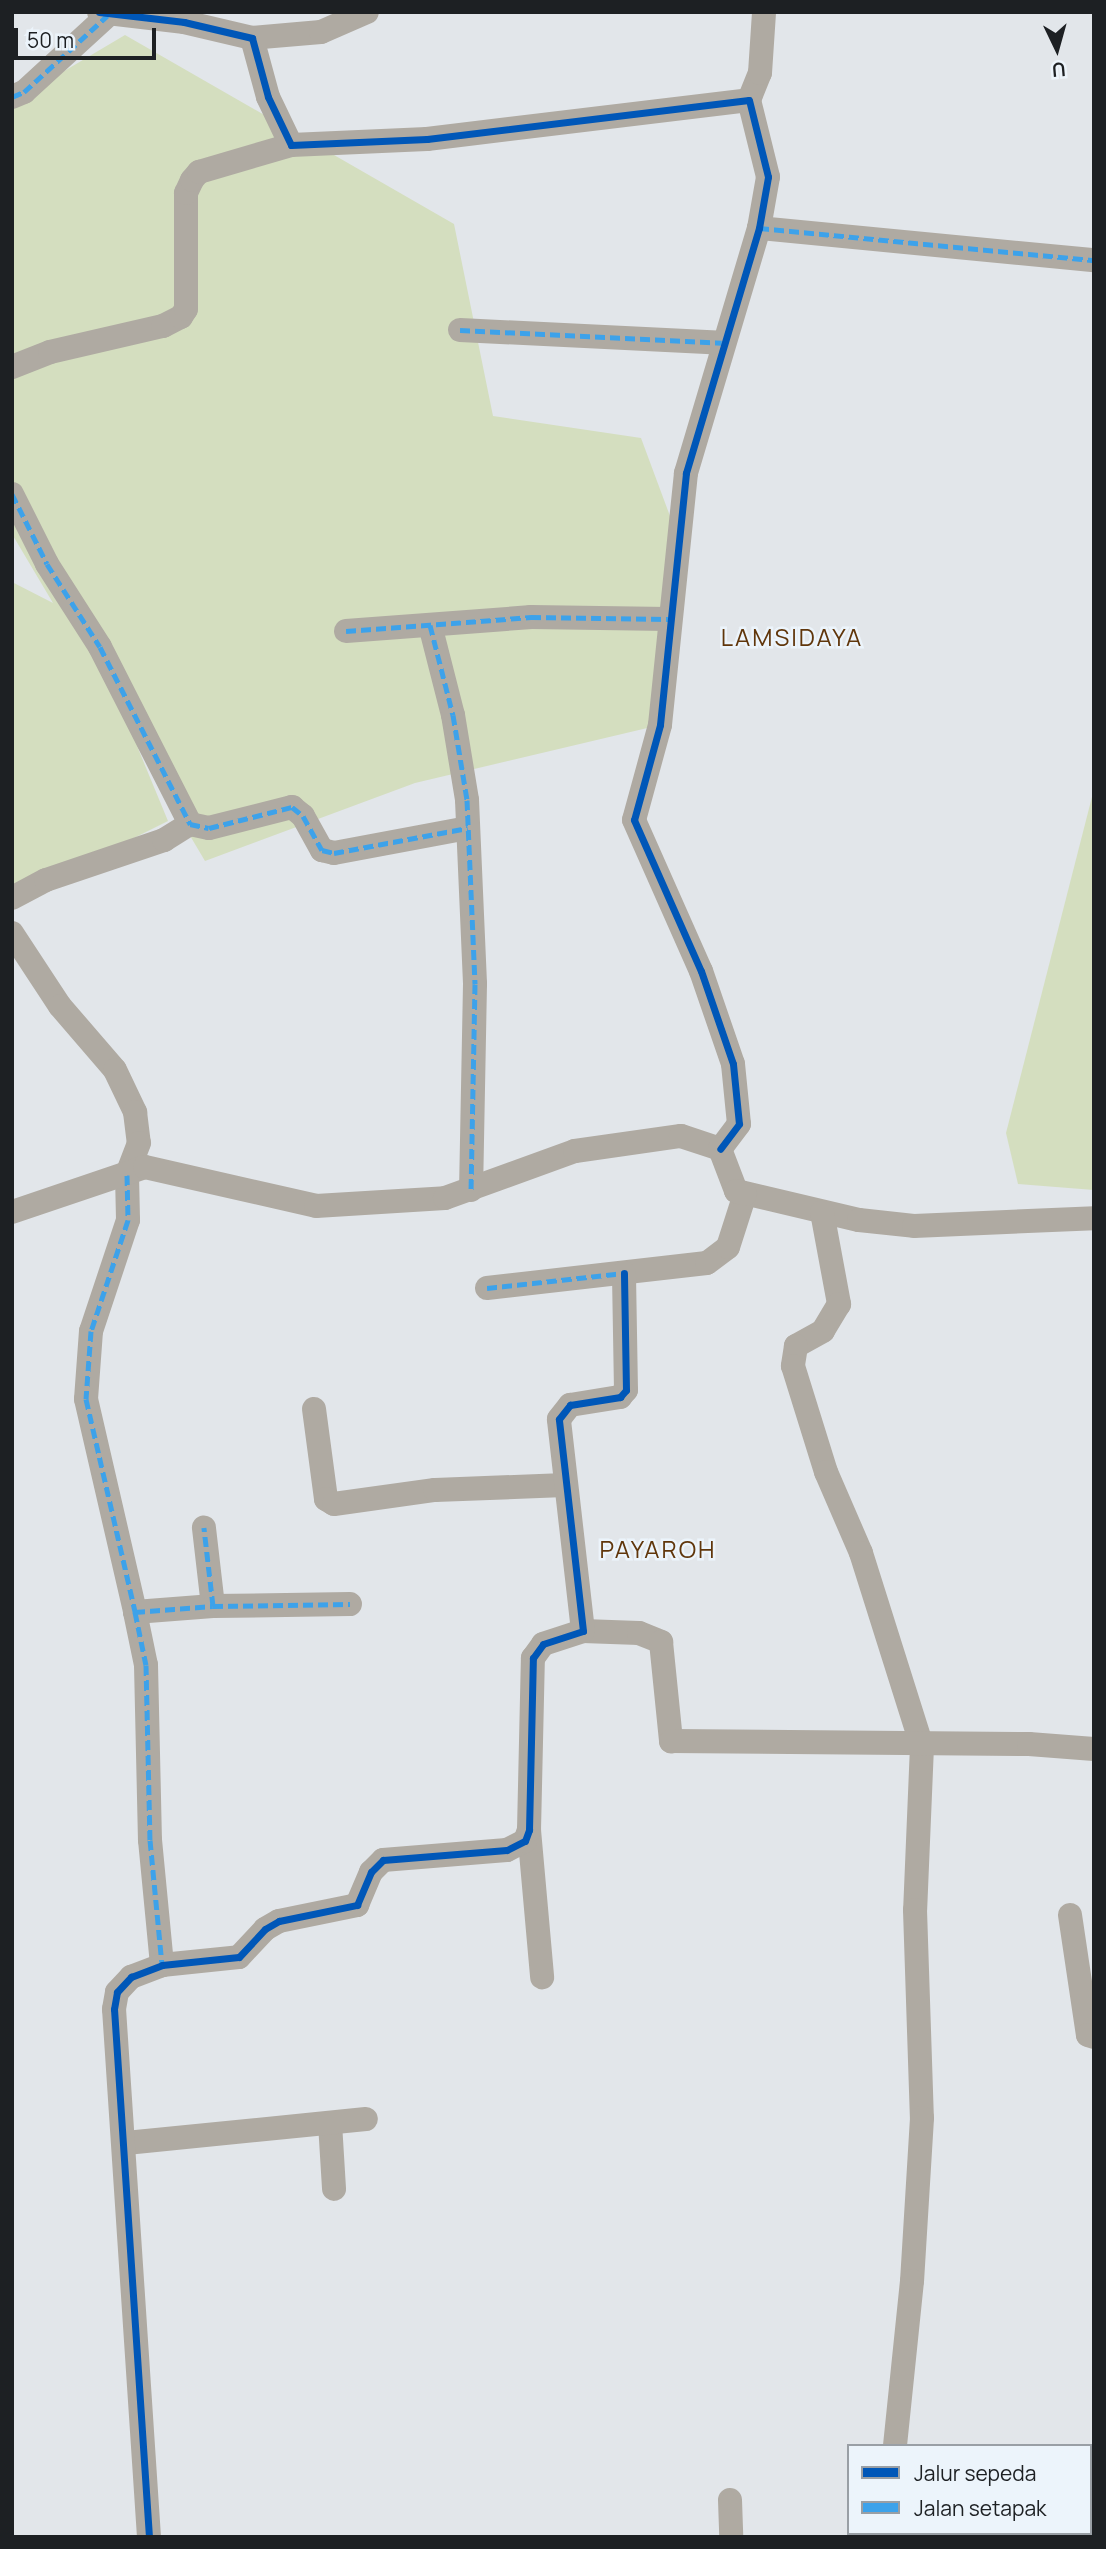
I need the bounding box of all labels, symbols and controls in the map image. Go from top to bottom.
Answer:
scale bar [18,14,159,58]
north arrow [1022,14,1092,84]
text: 50 m [27,26,74,54]
text: U [1051,56,1067,83]
district label: LAMSIDAYA [722,623,862,651]
district label: PAYAROH [600,1535,716,1563]
legend [847,2444,1092,2535]
text: Jalur sepeda [914,2459,1036,2487]
text: Jalan setapak [914,2494,1047,2522]

